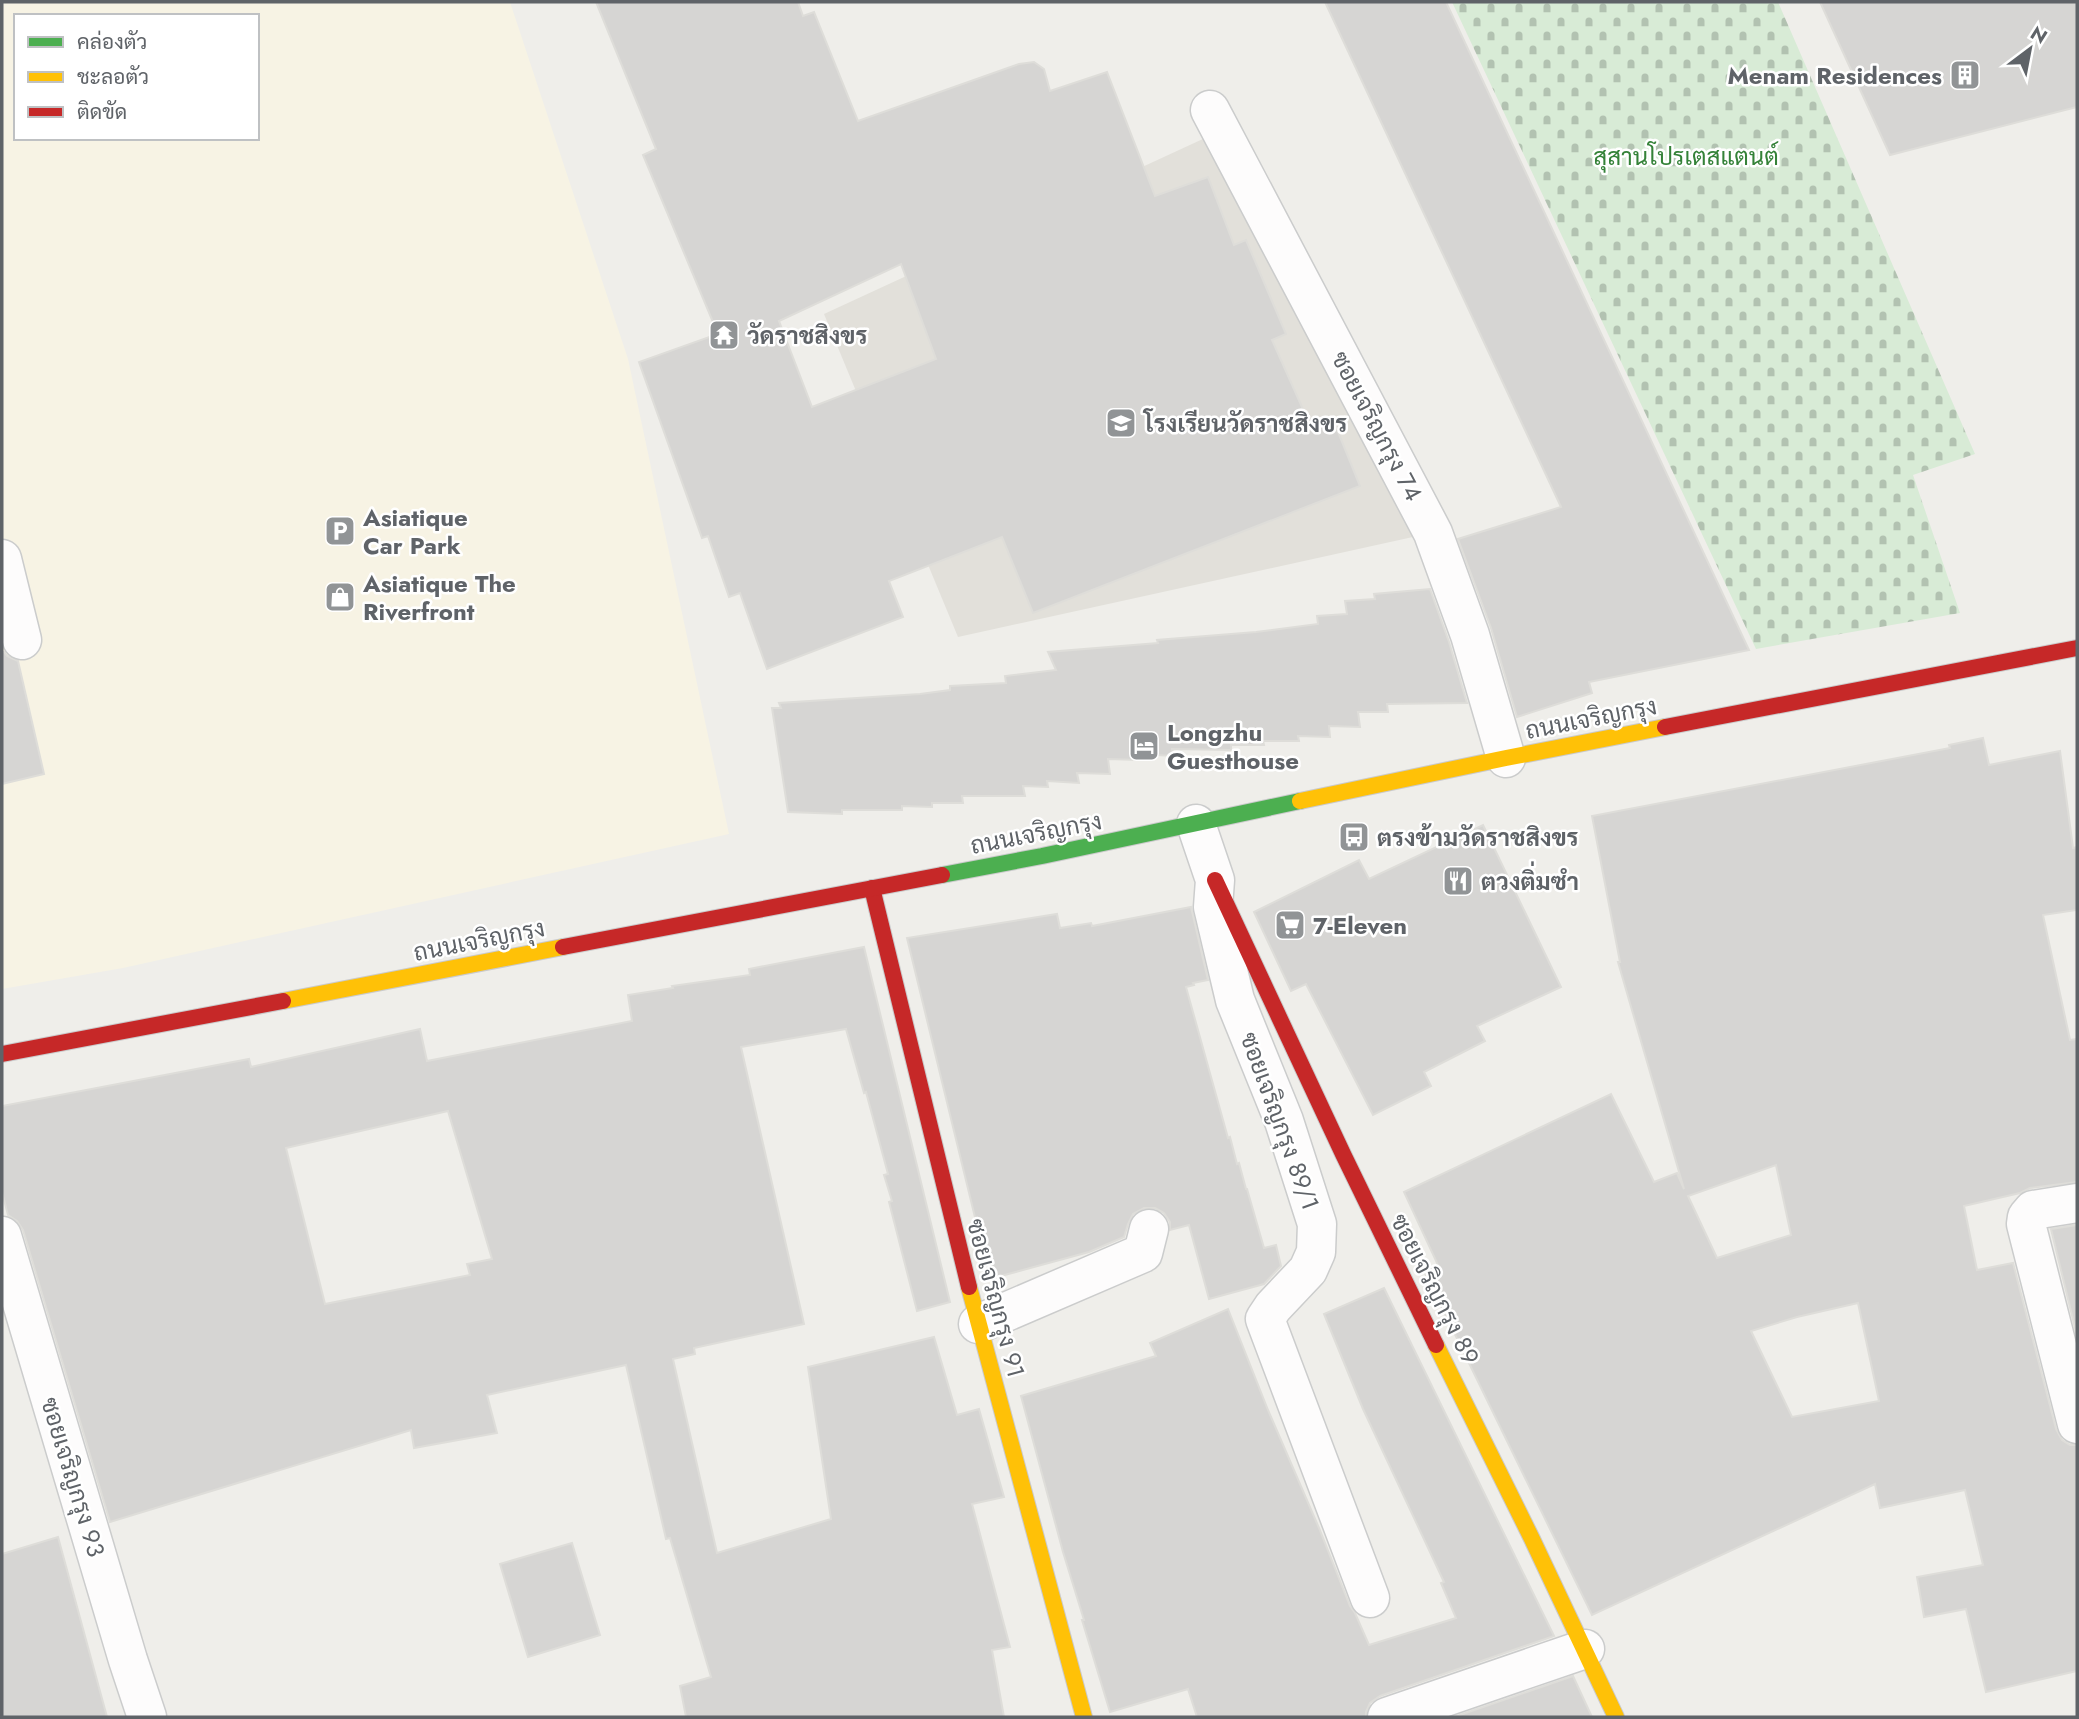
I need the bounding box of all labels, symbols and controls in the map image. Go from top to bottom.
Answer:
legend [14,14,259,140]
north arrow [1995,14,2065,84]
text: N [2025,20,2052,50]
text: คล่องตัว [77,27,147,57]
place label: Menam Residences [1727,58,1942,93]
building icon: Menam Residences [1948,58,1982,92]
text: ชะลอตัว [77,62,149,92]
text: ติดขัด [77,97,127,127]
park label: สุสานโปรเตสแตนต์ [1593,139,1779,174]
temple icon: วัดราชสิงขร [707,318,741,352]
place label: วัดราชสิงขร [747,318,868,353]
street label: ซอยเจริญกรุง 74 [1323,345,1431,507]
school or university icon: โรงเรียนวัดราชสิงขร [1104,406,1138,440]
place label: โรงเรียนวัดราชสิงขร [1142,406,1347,441]
place label: Asiatique Car Park [362,500,468,563]
parking icon: Asiatique Car Park [323,514,357,548]
place label: Asiatique The Riverfront [362,566,516,629]
shop icon: Asiatique The Riverfront [323,580,357,614]
street label: ถนนเจริญกรุง [1522,688,1660,748]
place label: Longzhu Guesthouse [1167,715,1299,778]
hotel icon: Longzhu Guesthouse [1127,729,1161,763]
street label: ถนนเจริญกรุง [967,803,1105,863]
bus stop icon: ตรงข้ามวัดราชสิงขร [1337,820,1371,854]
place label: ตรงข้ามวัดราชสิงขร [1377,820,1579,855]
place label: ตวงติ่มซำ [1481,861,1579,899]
restaurant icon: ตวงติ่มซำ [1441,864,1475,898]
supermarket icon: 7-Eleven [1273,908,1307,942]
place label: 7-Eleven [1313,908,1407,943]
street label: ถนนเจริญกรุง [410,910,548,970]
street label: ซอยเจริญกรุง 89/1 [1232,1027,1328,1215]
street label: ซอยเจริญกรุง 89 [1382,1207,1488,1371]
street label: ซอยเจริญกรุง 91 [958,1215,1034,1381]
street label: ซอยเจริญกรุง 93 [32,1393,114,1561]

